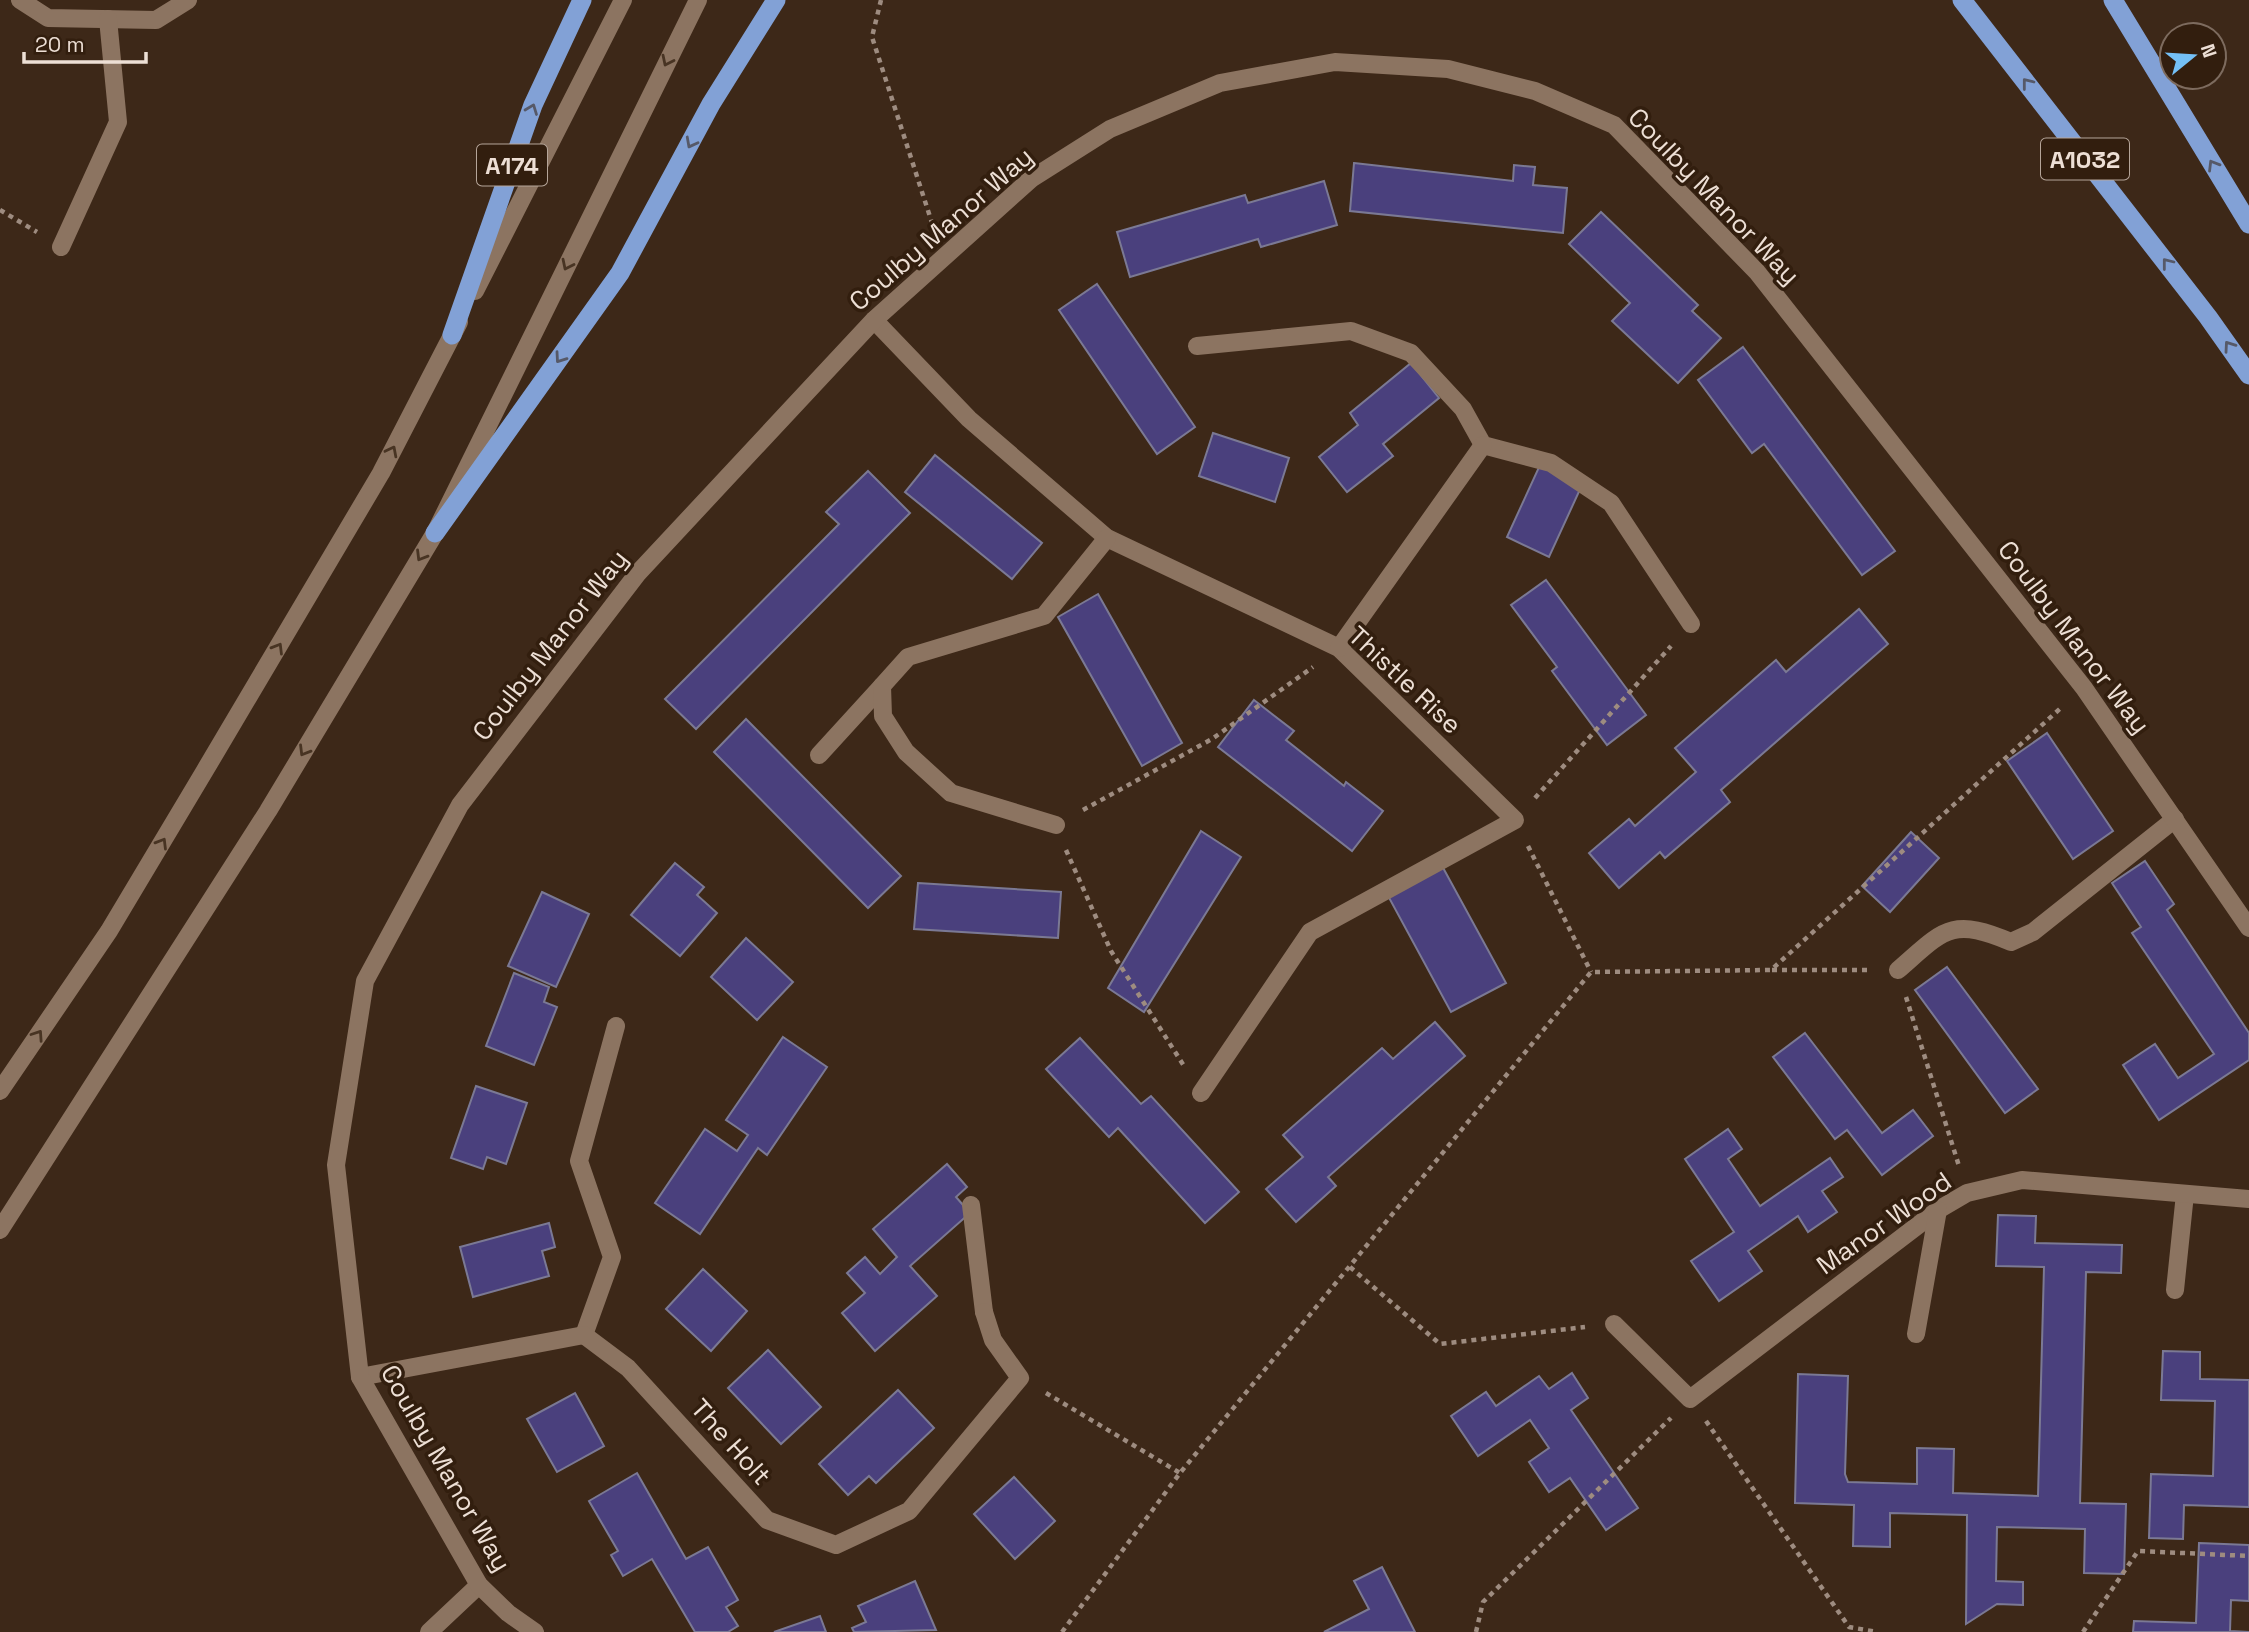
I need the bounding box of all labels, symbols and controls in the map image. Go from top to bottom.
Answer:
scale bar [24,21,147,65]
north arrow [2158,21,2228,91]
text: 20 m [35,31,85,58]
text: N [2195,41,2223,61]
one-way arrow [662,54,676,66]
one-way arrow [2022,79,2035,91]
street label: Coulby Manor Way [1621,100,1807,292]
one-way arrow [524,104,538,116]
one-way arrow [685,135,699,148]
road number: A1032 [2041,139,2129,180]
street label: Coulby Manor Way [842,140,1040,318]
road number: A174 [477,145,547,186]
one-way arrow [2209,160,2222,173]
one-way arrow [561,258,575,270]
one-way arrow [2162,258,2175,271]
one-way arrow [2225,341,2237,354]
one-way arrow [556,350,568,363]
one-way arrow [384,446,397,458]
street label: Coulby Manor Way [1990,534,2158,740]
street label: Coulby Manor Way [465,543,635,747]
one-way arrow [416,549,429,562]
street label: Thistle Rise [1341,619,1469,741]
one-way arrow [269,642,282,655]
one-way arrow [299,744,312,757]
one-way arrow [153,838,166,851]
one-way arrow [30,1029,43,1042]
street label: Manor Wood [1810,1164,1958,1282]
street label: Coulby Manor Way [373,1359,519,1577]
street label: The Holt [683,1392,779,1492]

